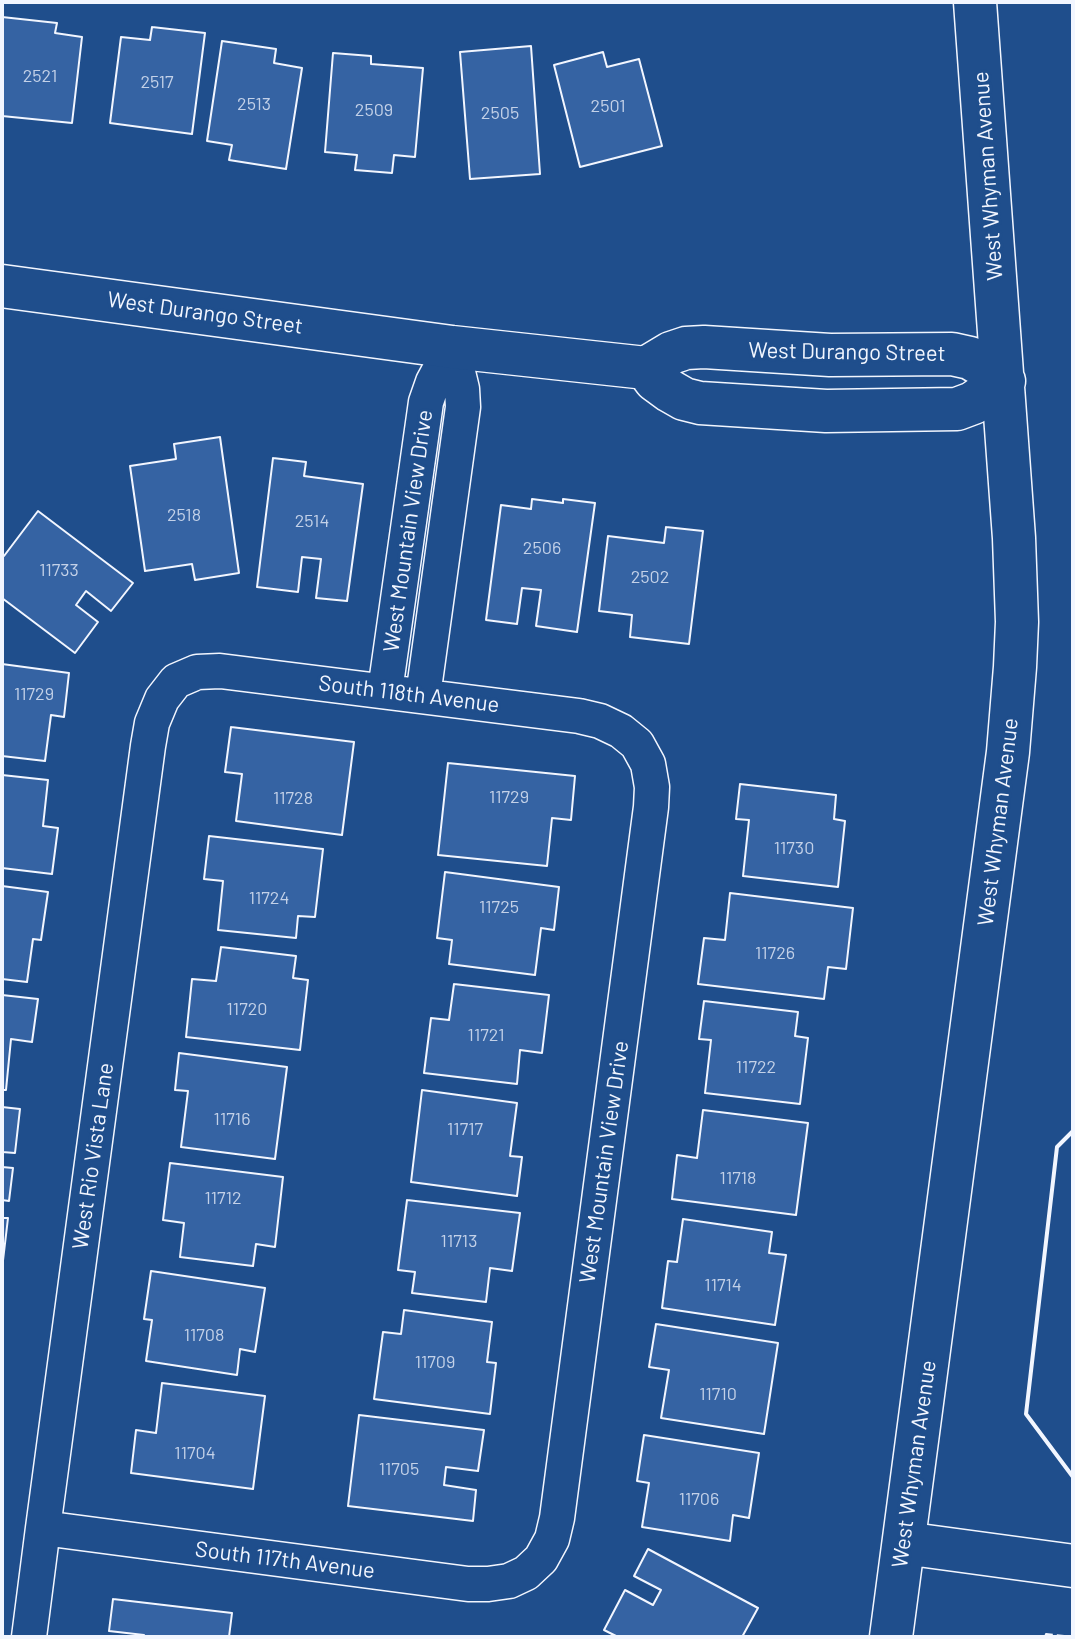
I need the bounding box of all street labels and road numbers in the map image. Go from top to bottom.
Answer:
street label: West Whyman Avenue [968,71,1008,281]
street label: West Durango Street [106,286,304,340]
street label: West Durango Street [748,337,946,367]
street label: West Mountain View Drive [378,408,438,654]
street label: South 118th Avenue [317,670,501,718]
street label: West Whyman Avenue [972,716,1024,928]
street label: West Mountain View Drive [574,1039,634,1285]
street label: West Rio Vista Lane [67,1061,119,1251]
street label: West Whyman Avenue [886,1358,942,1570]
street label: South 117th Avenue [194,1536,376,1584]

